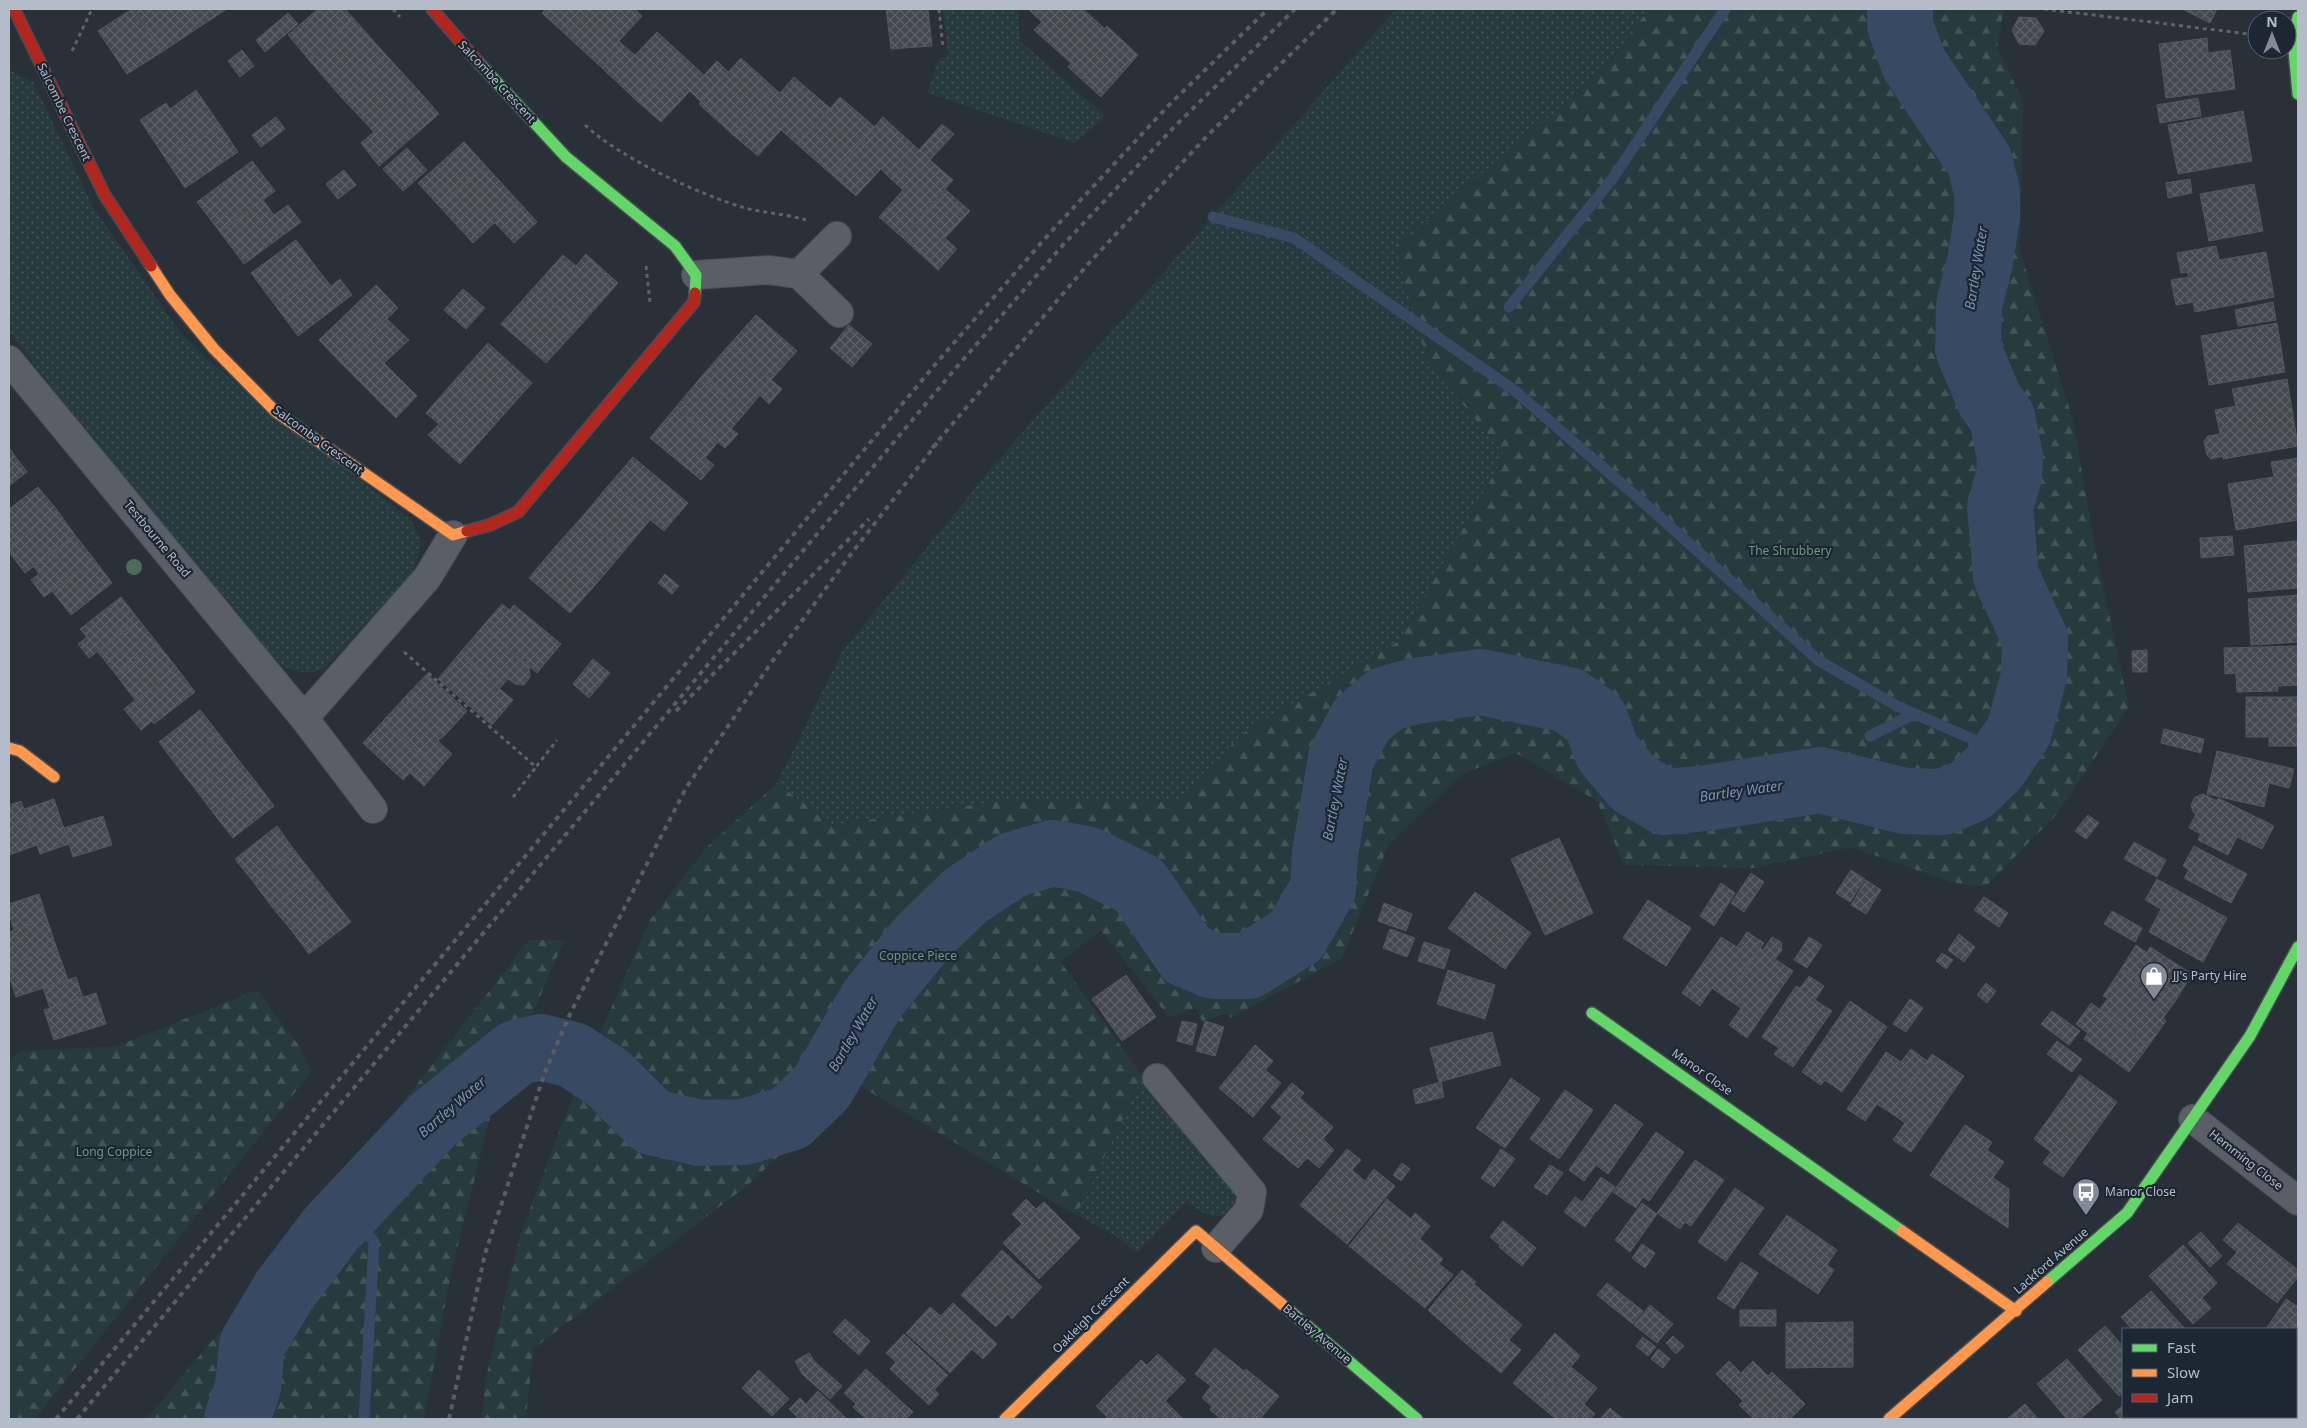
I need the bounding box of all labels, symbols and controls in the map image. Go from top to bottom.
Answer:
north arrow [2247,10,2297,60]
text: N [2266,12,2278,31]
street label: Salcombe Crescent [455,37,541,127]
street label: Salcombe Crescent [33,60,96,164]
water label: Bartley Water [1960,225,1992,311]
street label: Salcombe Crescent [270,401,367,478]
street label: Testbourne Road [120,497,195,581]
park label: The Shrubbery [1749,542,1832,559]
water label: Bartley Water [1317,755,1352,842]
water label: Bartley Water [1698,775,1784,806]
park label: Coppice Piece [879,947,957,964]
shop icon: JJ's Party Hire [2139,961,2169,1000]
place label: JJ's Party Hire [2172,967,2247,984]
water label: Bartley Water [823,992,882,1075]
street label: Manor Close [1668,1044,1736,1099]
water label: Bartley Water [414,1072,490,1141]
street label: Hemming Close [2206,1125,2287,1194]
park label: Long Coppice [76,1143,153,1160]
bus stop icon: Manor Close [2071,1177,2101,1216]
place label: Manor Close [2105,1183,2176,1200]
street label: Lackford Avenue [2010,1223,2092,1298]
street label: Oakleigh Crescent [1048,1272,1133,1357]
street label: Bartley Avenue [1279,1300,1355,1368]
legend [2122,1328,2297,1418]
text: Fast [2167,1337,2196,1357]
text: Slow [2167,1362,2200,1382]
text: Jam [2165,1387,2194,1407]

